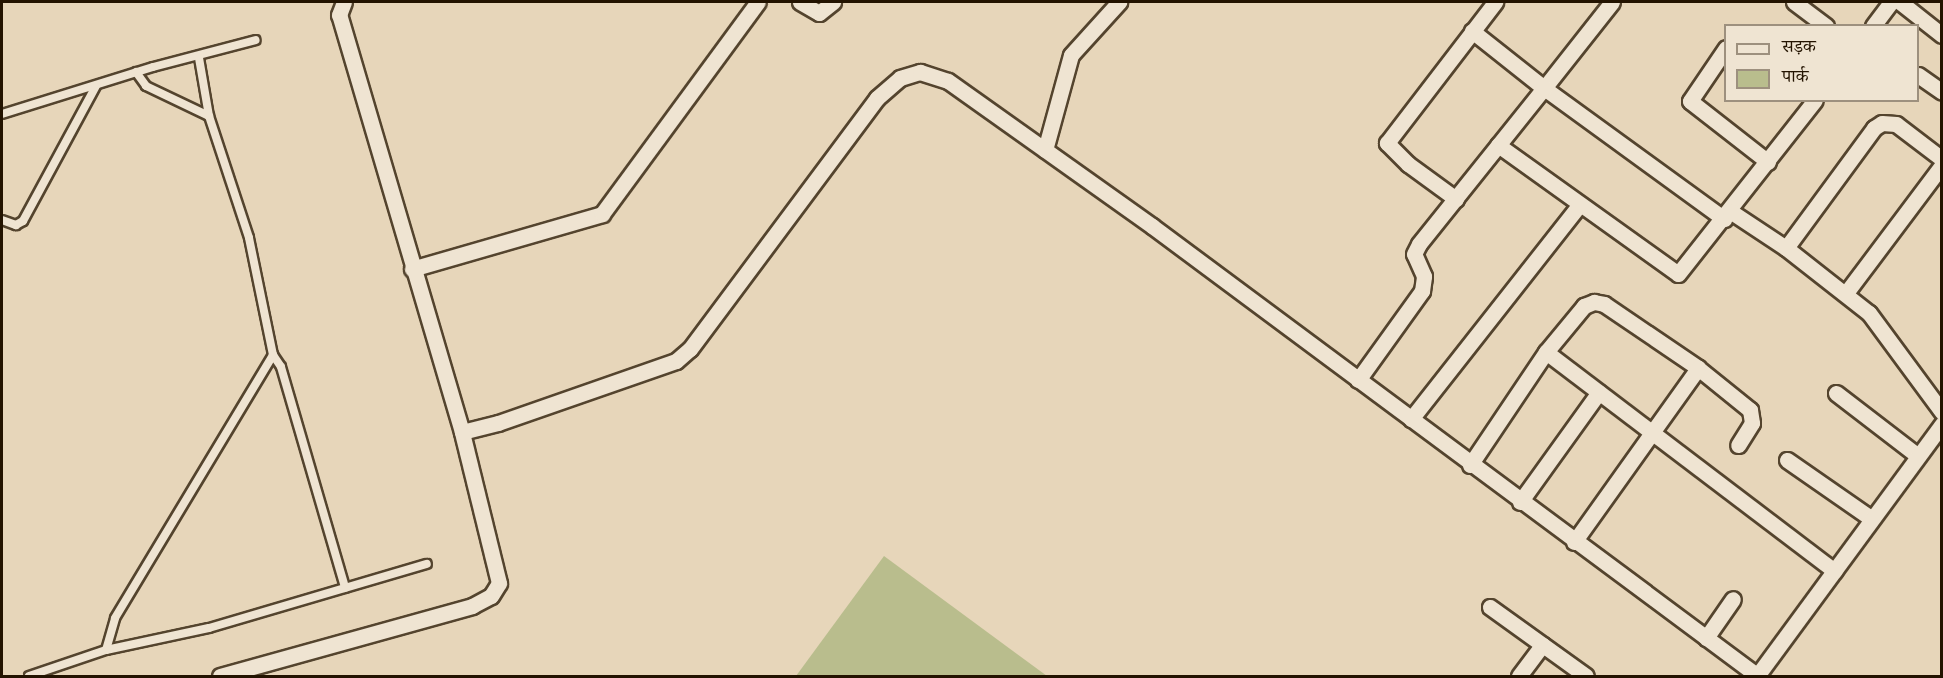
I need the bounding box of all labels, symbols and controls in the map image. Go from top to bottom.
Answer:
legend [1724,24,1919,102]
text: सड़क [1782,38,1816,56]
text: पार्क [1782,68,1809,86]

